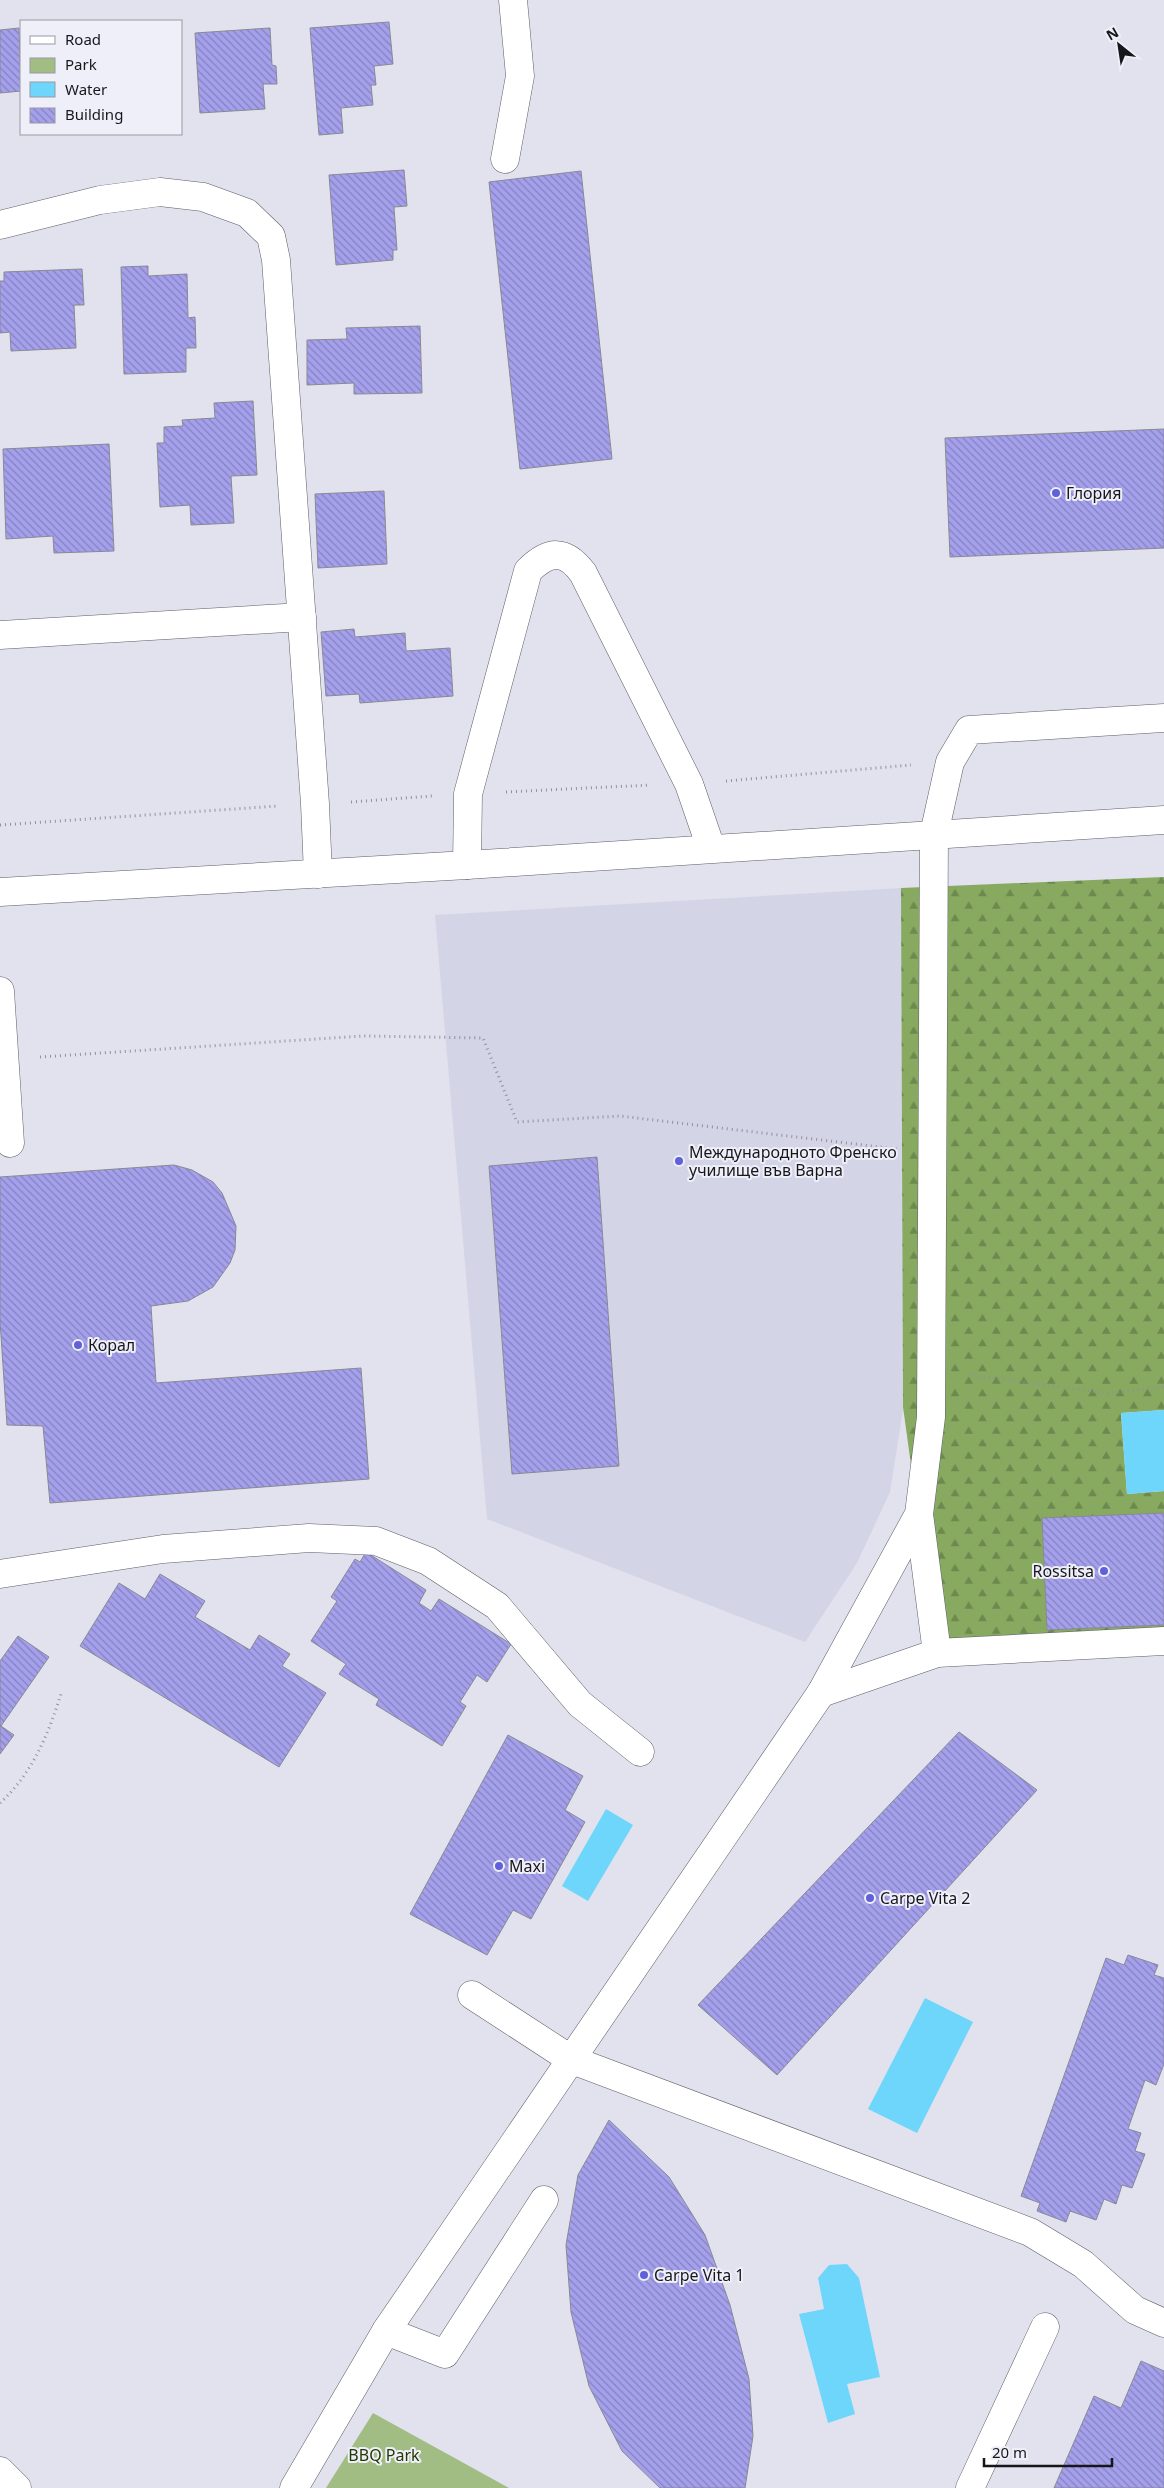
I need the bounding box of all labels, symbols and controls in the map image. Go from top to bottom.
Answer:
legend [20,20,182,135]
north arrow [1094,20,1144,70]
text: N [1103,22,1122,44]
text: Road [65,29,101,49]
text: Park [65,54,97,74]
text: Water [65,79,107,99]
text: Building [65,104,123,124]
place label: Глория [1066,482,1121,504]
marker: Глория [1050,487,1062,499]
place label: Международното Френско училище във Варна [689,1141,897,1181]
marker: Международното Френско училище във Варна [673,1155,685,1167]
place label: Корал [88,1334,135,1356]
marker: Корал [72,1339,84,1351]
place label: Rossitsa [1032,1560,1094,1582]
marker: Rossitsa [1098,1565,1110,1577]
place label: Maxi [509,1855,545,1877]
marker: Maxi [493,1860,505,1872]
place label: Carpe Vita 2 [880,1887,971,1909]
marker: Carpe Vita 2 [864,1892,876,1904]
place label: Carpe Vita 1 [654,2264,745,2286]
marker: Carpe Vita 1 [638,2269,650,2281]
scale bar [984,2436,1112,2468]
text: 20 m [992,2442,1027,2462]
park label: BBQ Park [348,2444,420,2466]

